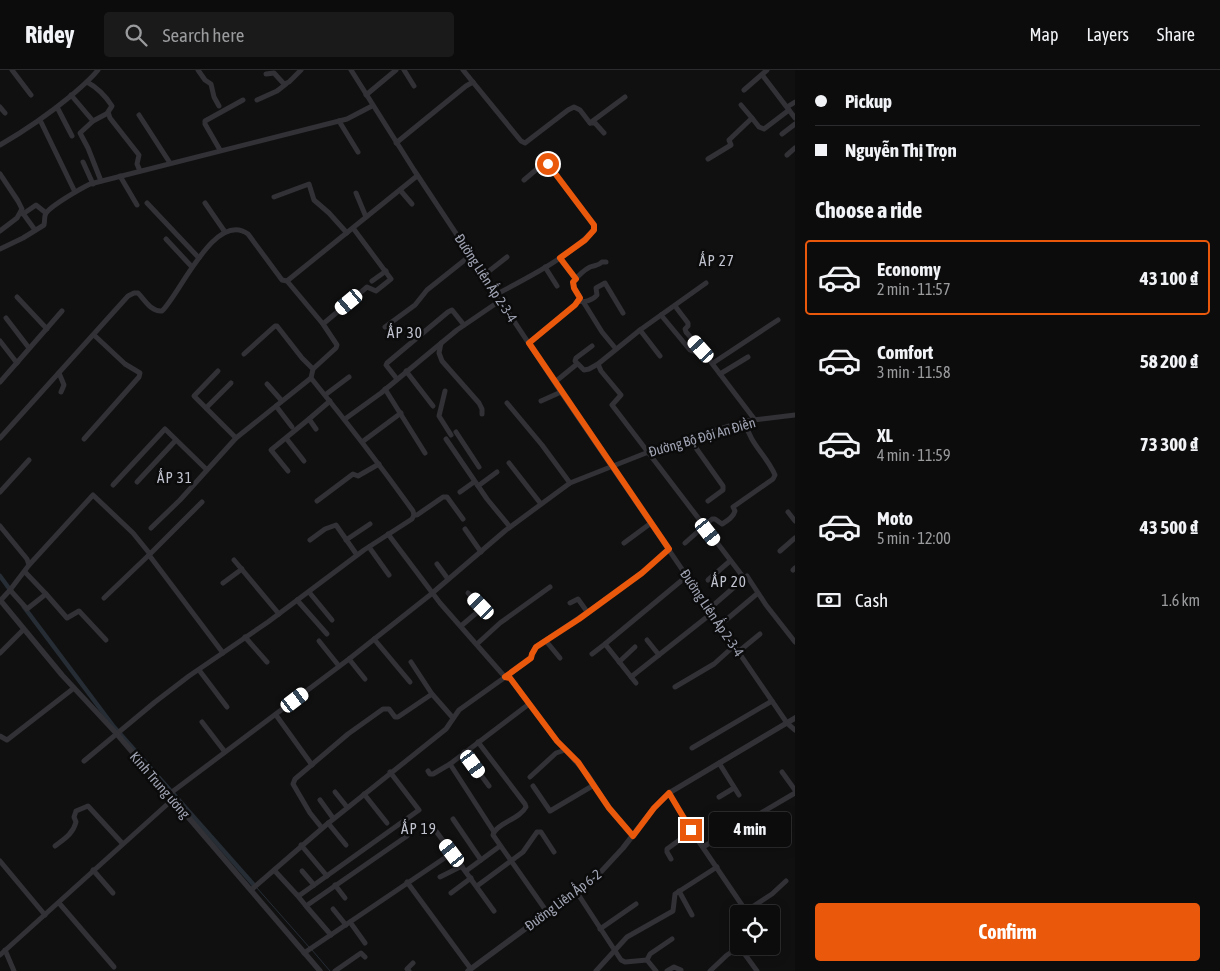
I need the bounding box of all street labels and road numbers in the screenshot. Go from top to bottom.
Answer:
street label: Đường Liên Ấp 2-3-4 [452,230,522,325]
street label: Đường Bộ Đội An Điền [646,413,757,460]
street label: Đường Liên Ấp 2-3-4 [677,565,749,660]
street label: Kinh Trung ương [127,749,193,821]
street label: Đường Liên Ấp 6-2 [520,864,604,934]

